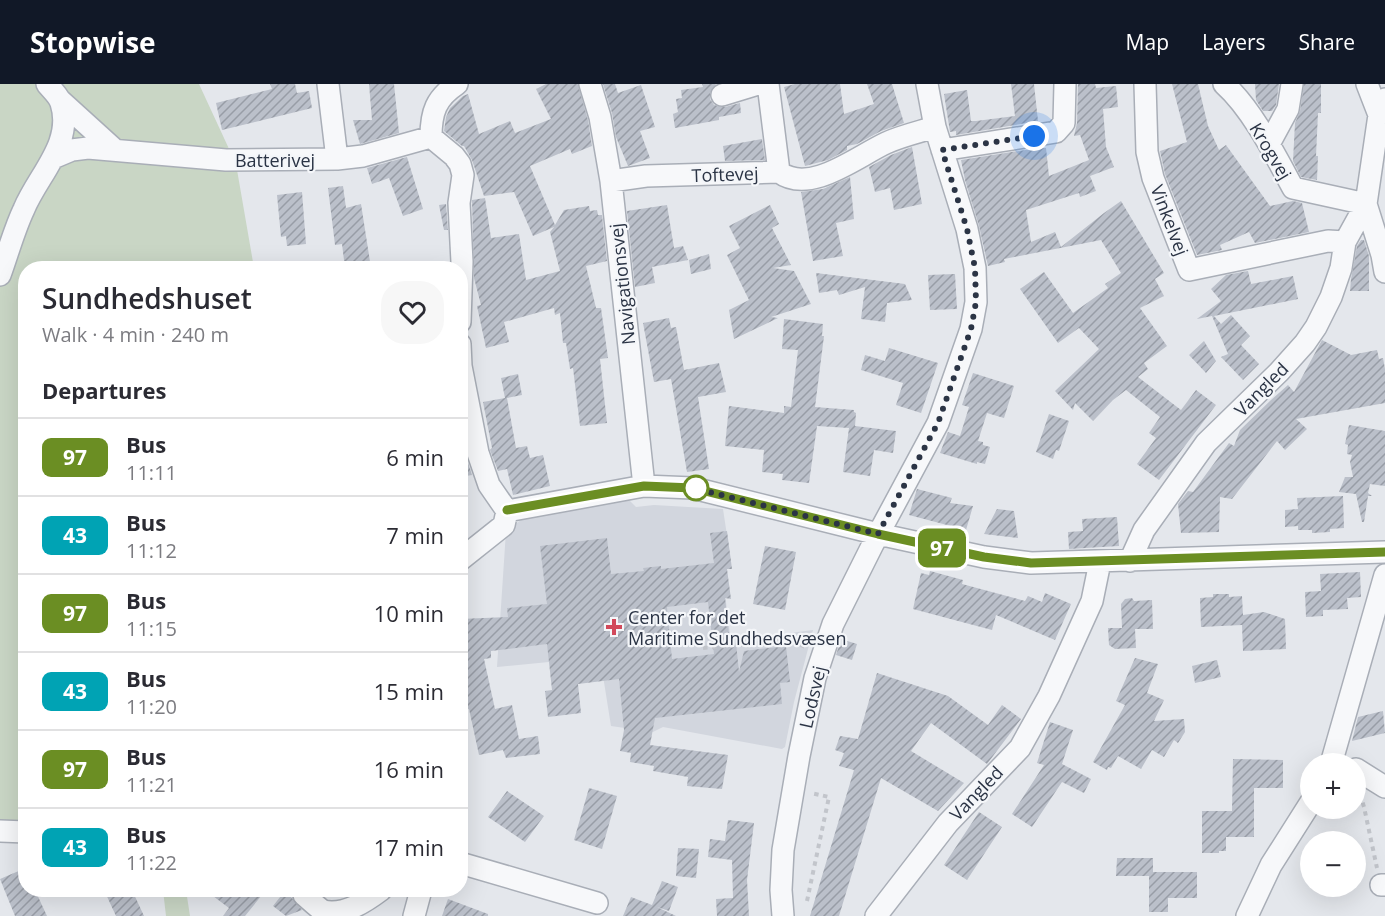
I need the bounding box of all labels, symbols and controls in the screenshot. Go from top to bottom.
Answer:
text: Stopwise [30,23,156,61]
text: Map [1126,28,1169,56]
text: Layers [1202,28,1266,56]
text: Share [1299,28,1355,56]
street label: Krogvej [1245,118,1297,184]
your location [1019,121,1049,151]
street label: Batterivej [235,148,315,172]
street label: Toftevej [691,161,759,187]
street label: Vinkelvej [1146,181,1194,259]
street label: Navigationsvej [604,222,640,346]
text: Sundhedshuset [42,279,252,317]
button: heart [381,281,444,344]
text: Walk · 4 min · 240 m [42,321,229,348]
street label: Vangled [1229,357,1293,421]
text: Departures [42,375,166,405]
text: Bus [126,429,166,459]
text: 6 min [386,442,444,472]
text: 97 [63,443,87,471]
text: 11:11 [126,459,177,486]
unlabelled marker [683,475,709,501]
text: Bus [126,507,166,537]
text: 7 min [386,520,444,550]
text: 43 [63,521,87,549]
line badge: 97 [915,528,969,568]
text: 97 [930,534,954,562]
text: 11:12 [126,537,177,564]
text: Bus [126,585,166,615]
text: 10 min [374,598,444,628]
text: 97 [63,599,87,627]
place label: Center for det Maritime Sundhedsvæsen [628,605,846,650]
text: 11:15 [126,615,177,642]
marker: Center for det Maritime Sundhedsvæsen [605,618,623,636]
text: Bus [126,663,166,693]
street label: Lodsvej [793,663,831,731]
text: 15 min [374,676,444,706]
text: 43 [63,677,87,705]
text: 11:20 [126,693,177,720]
text: Bus [126,741,166,771]
map controls [1300,753,1366,897]
button: + [1300,753,1366,819]
text: 16 min [374,754,444,784]
text: 97 [63,755,87,783]
street label: Vangled [944,760,1008,826]
text: 11:21 [126,771,177,798]
text: Bus [126,819,166,849]
button: − [1300,831,1366,897]
text: 17 min [374,832,444,862]
text: 43 [63,833,87,861]
text: 11:22 [126,849,177,876]

